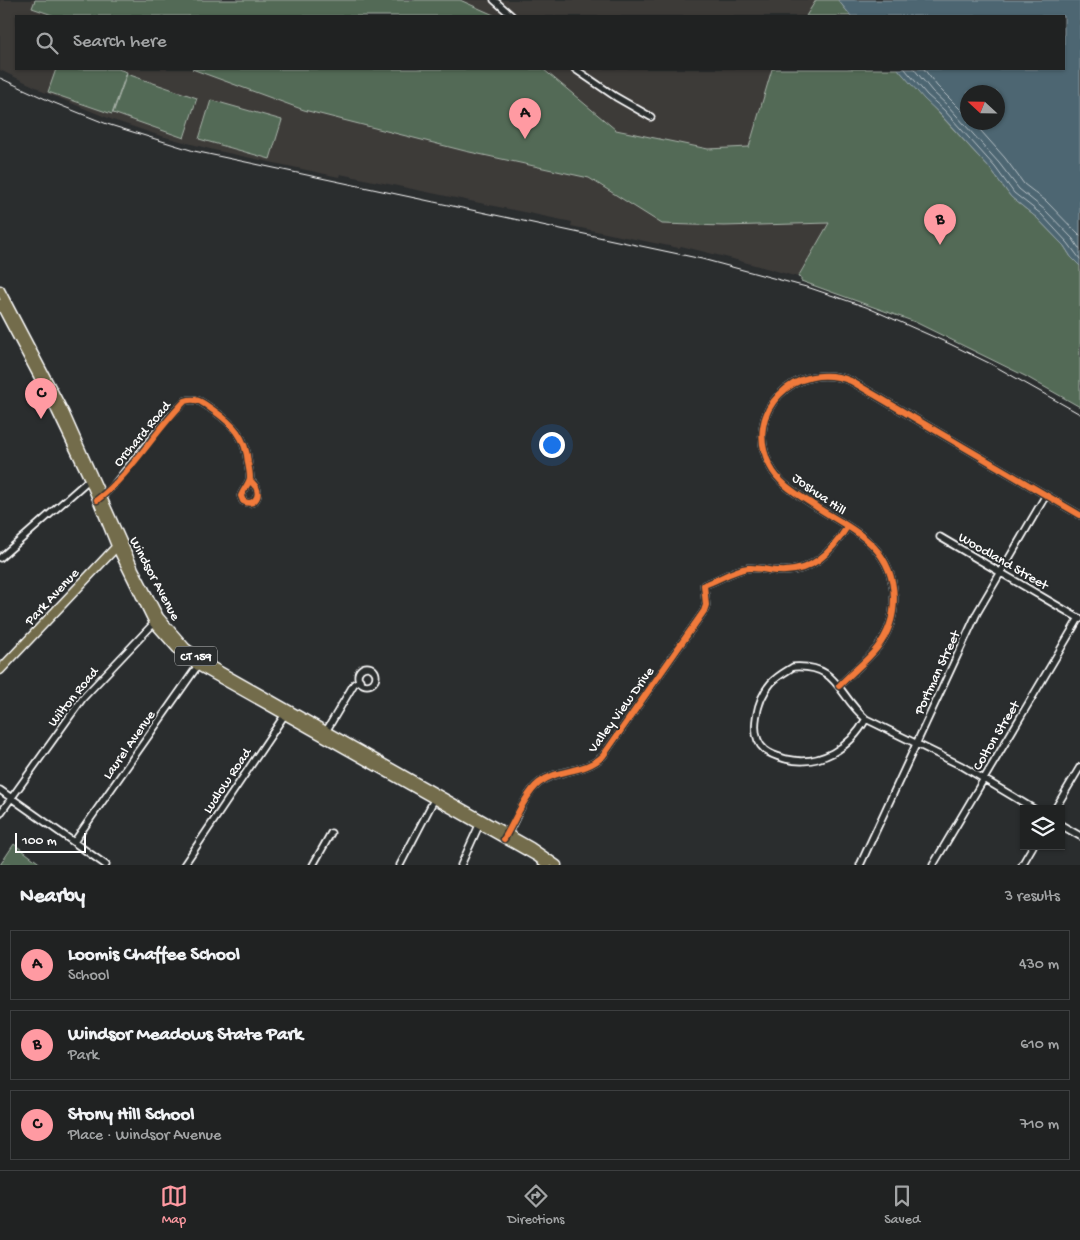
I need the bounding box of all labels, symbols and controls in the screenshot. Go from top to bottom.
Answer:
search box [15,15,1065,70]
icon: search [33,29,61,57]
text: Search here [73,31,167,54]
north arrow [960,85,1005,130]
pin: A [509,98,541,139]
pin: B [924,204,956,245]
pin: C [25,378,57,419]
street label: Orchard Road [111,397,176,471]
your location [539,432,565,458]
street label: Joshua Hill [788,470,849,520]
street label: Woodland Street [955,530,1052,595]
street label: Windsor Avenue [125,534,183,625]
street label: Park Avenue [21,565,84,631]
street label: Portman Street [911,627,966,719]
road number: CT 159 [175,646,217,666]
street label: Wilton Road [45,663,104,731]
street label: Valley View Drive [585,664,659,757]
street label: Colton Street [970,697,1025,774]
street label: Laurel Avenue [100,707,160,783]
street label: Ludlow Road [200,744,257,817]
map controls [1020,805,1065,850]
button: layers [1020,805,1065,850]
scale bar [15,830,86,853]
text: 100 m [22,833,57,850]
text: Nearby [20,885,85,910]
text: 3 results [1005,888,1060,907]
text: Loomis Chaffee School [68,944,240,967]
text: A [32,956,42,975]
text: 430 m [1019,956,1059,975]
text: School [68,967,110,986]
text: Windsor Meadows State Park [68,1024,303,1047]
text: B [33,1036,41,1055]
text: 610 m [1020,1036,1059,1055]
text: Park [68,1047,99,1066]
text: Stony Hill School [68,1104,195,1127]
text: C [33,1116,41,1135]
text: 710 m [1020,1116,1059,1135]
text: Place · Windsor Avenue [68,1127,221,1146]
tab: Map [160,1182,188,1229]
tab: Directions [508,1182,565,1229]
tab: Saved [884,1182,920,1229]

